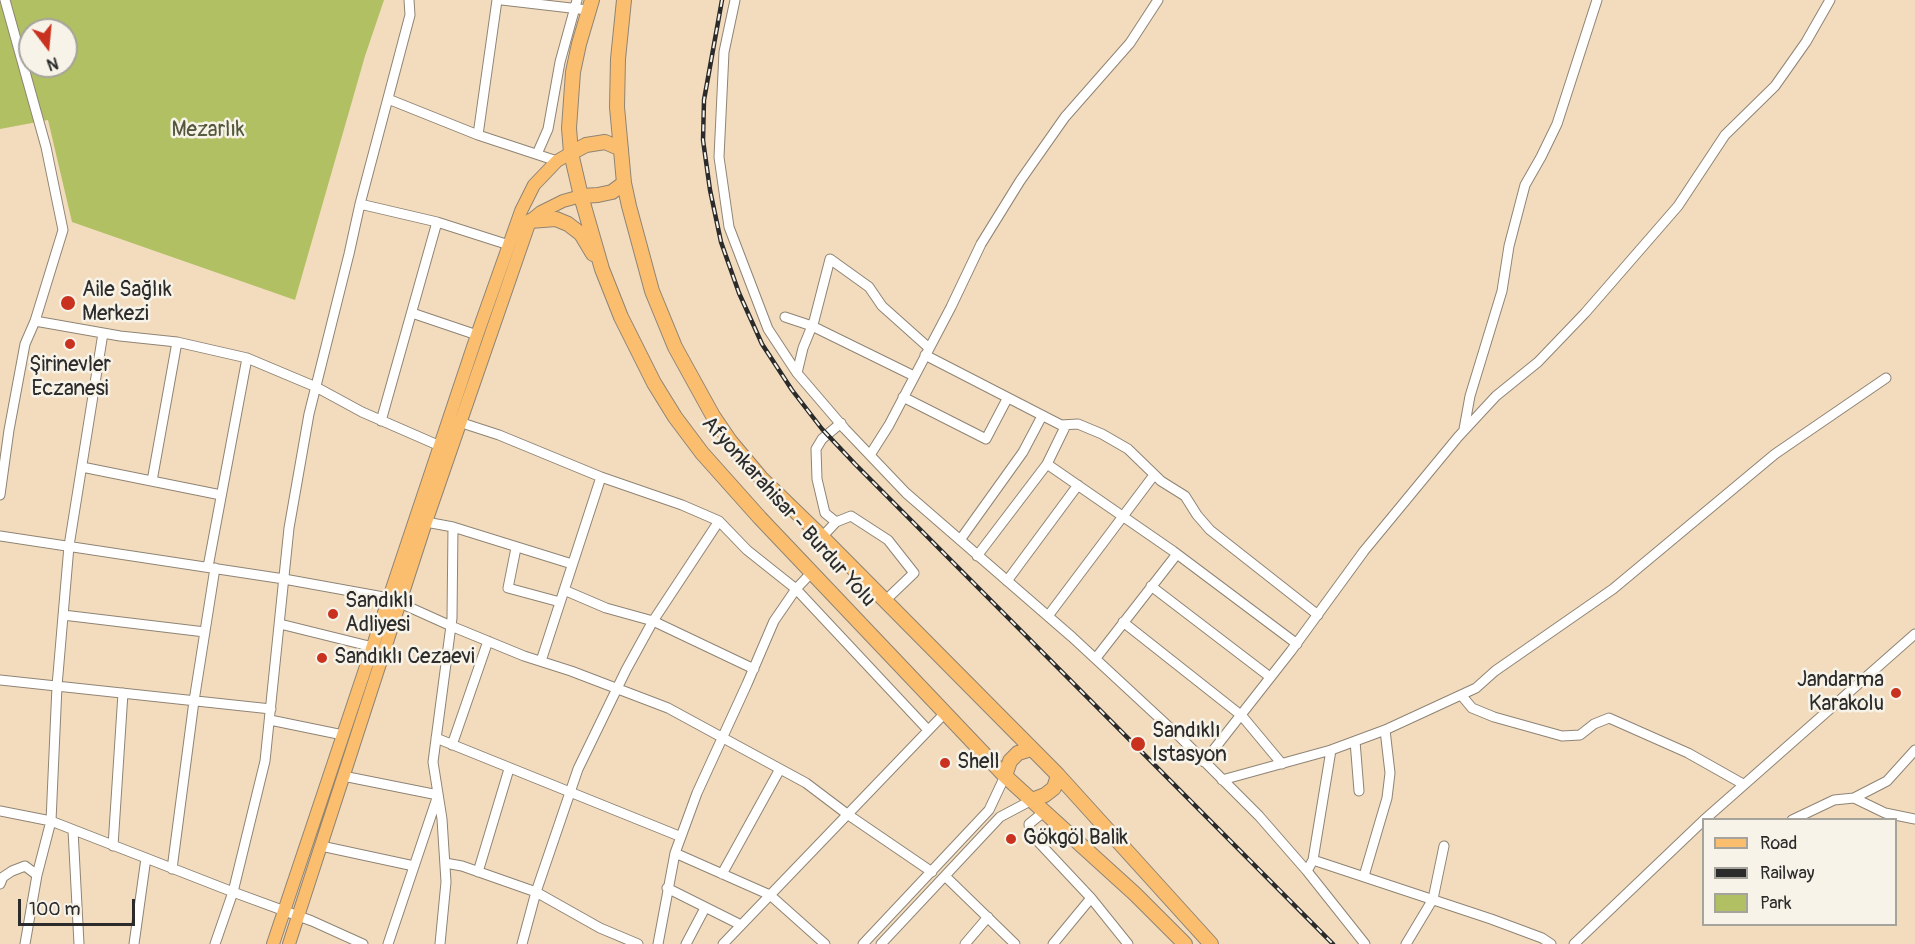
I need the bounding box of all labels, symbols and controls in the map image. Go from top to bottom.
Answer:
north arrow [18,18,78,78]
text: N [44,52,60,74]
park label: Mezarlık [171,118,245,144]
place label: Aile Sağlık Merkezi [82,278,172,328]
marker: Aile Sağlık Merkezi [59,294,77,312]
marker: Şirinevler Eczanesi [63,337,77,351]
place label: Şirinevler Eczanesi [29,353,111,403]
street label: Afyonkarahisar - Burdur Yolu [696,411,880,613]
place label: Sandıklı Adliyesi [345,589,414,639]
marker: Sandıklı Adliyesi [326,607,340,621]
place label: Sandıklı Cezaevi [334,645,475,671]
marker: Sandıklı Cezaevi [315,651,329,665]
place label: Jandarma Karakolu [1797,668,1884,718]
marker: Jandarma Karakolu [1889,686,1903,700]
place label: Sandıklı Istasyon [1152,719,1227,769]
marker: Sandıklı Istasyon [1129,735,1147,753]
place label: Shell [957,750,999,776]
marker: Shell [938,756,952,770]
legend [1702,818,1897,926]
place label: Gökgöl Balik [1023,826,1128,852]
marker: Gökgöl Balik [1004,832,1018,846]
text: Road [1760,832,1797,855]
text: Railway [1760,862,1815,885]
scale bar [21,887,138,925]
text: Park [1760,892,1792,915]
text: 100 m [29,898,81,921]

